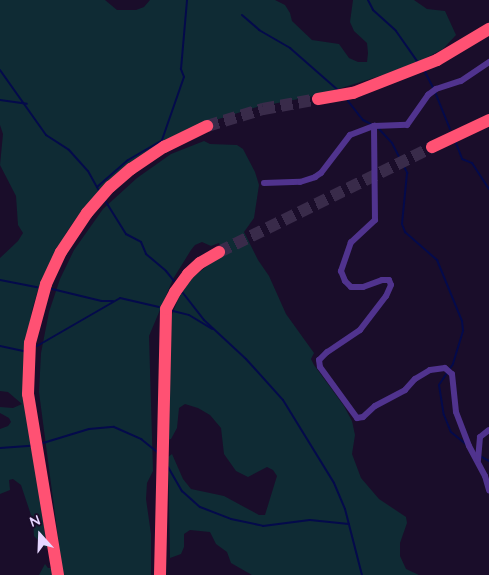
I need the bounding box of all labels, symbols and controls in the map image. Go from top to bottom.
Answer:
north arrow [15,510,65,560]
text: N [27,511,43,531]

